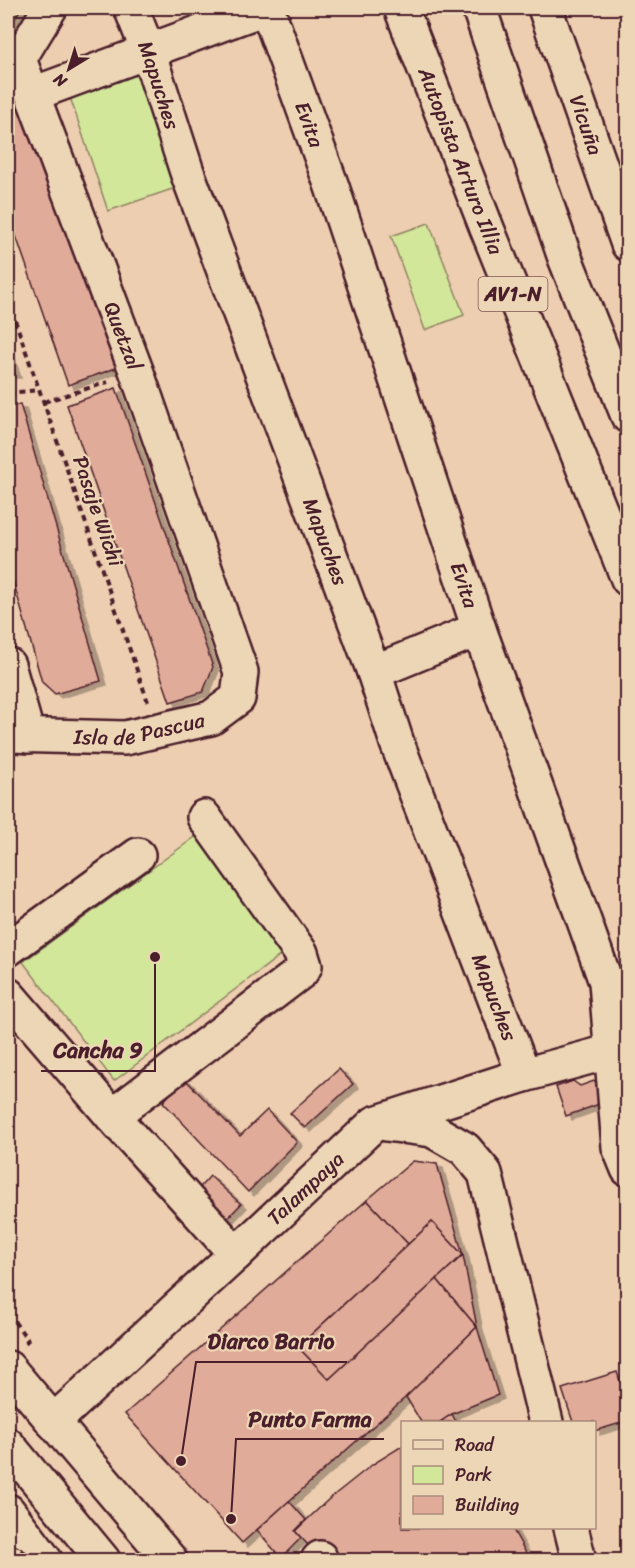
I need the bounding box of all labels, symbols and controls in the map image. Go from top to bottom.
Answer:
street label: Mapuches [127,35,191,135]
north arrow [39,39,99,99]
street label: Autopista Arturo Illia [406,60,515,261]
text: N [46,65,74,96]
street label: Vicuña [558,89,614,161]
street label: Evita [283,96,335,154]
road number: AV1-N [478,277,548,311]
street label: Quetzal [92,296,154,377]
street label: Pasaje Wichi [61,450,135,573]
street label: Mapuches [291,492,359,591]
street label: Evita [439,557,490,614]
street label: Isla de Pascua [72,701,209,757]
street label: Mapuches [460,948,528,1047]
callout: Cancha 9 [41,1031,155,1071]
text: Cancha 9 [52,1031,143,1070]
street label: Talampaya [258,1141,354,1235]
callout: Diarco Barrio [196,1322,347,1362]
text: Diarco Barrio [208,1322,335,1361]
callout: Punto Farma [236,1399,384,1439]
text: Punto Farma [248,1400,372,1439]
legend [401,1421,596,1529]
text: Road [455,1429,495,1461]
text: Park [455,1459,492,1491]
text: Building [455,1489,519,1521]

